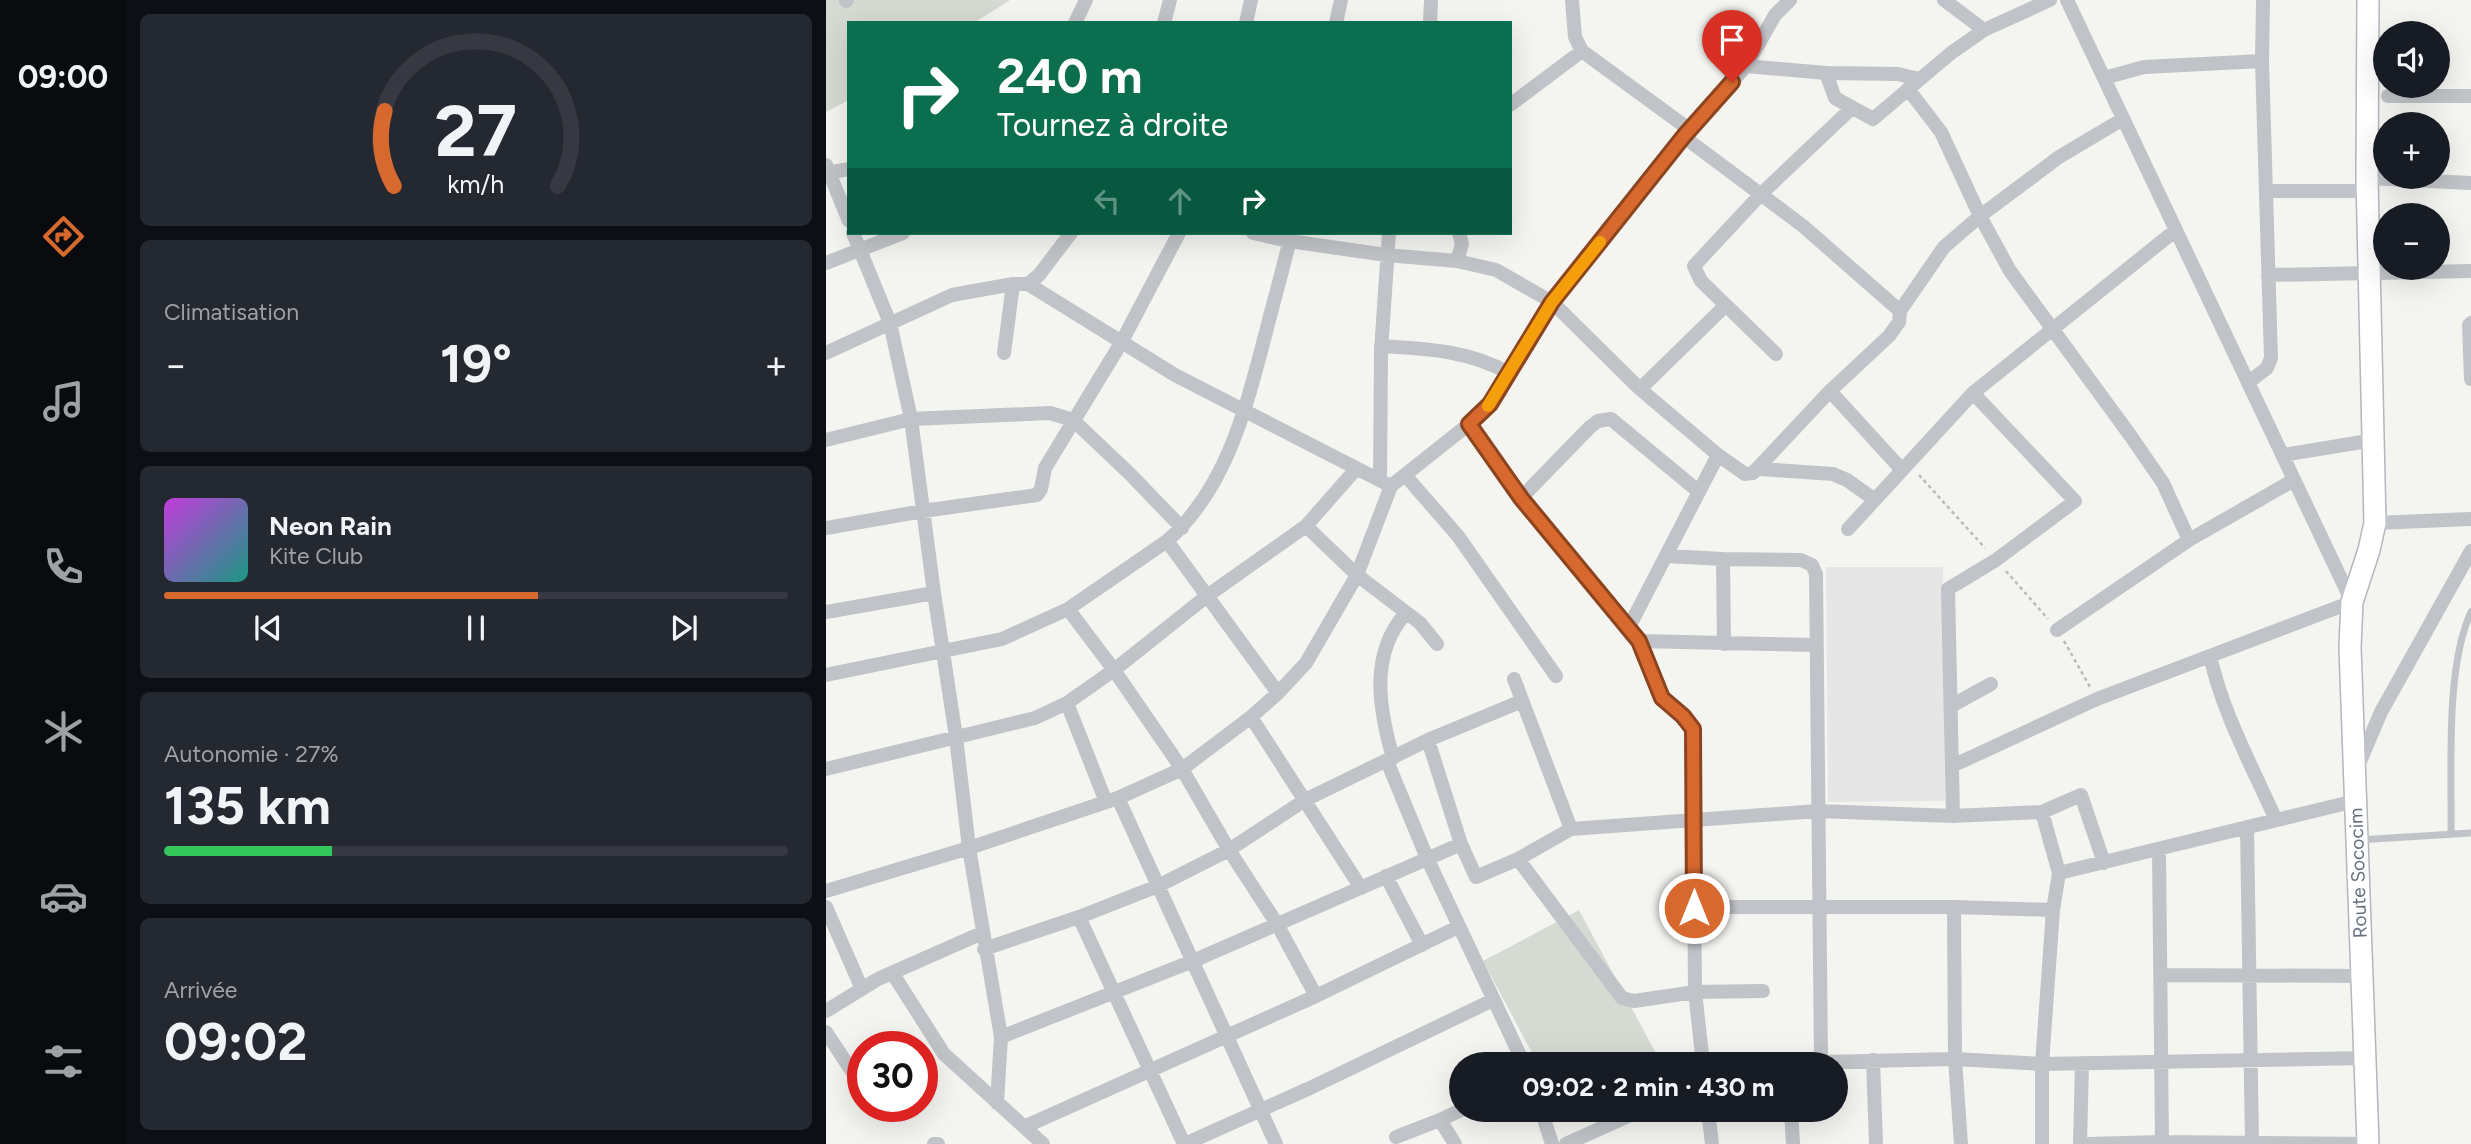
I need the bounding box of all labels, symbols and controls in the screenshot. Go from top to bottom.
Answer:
pin [1702,10,1762,82]
icon: arrive [1713,21,1751,59]
map controls [2373,21,2450,280]
button: sound [2373,21,2450,98]
text: 240 m [997,46,1143,105]
icon: right [882,49,973,140]
text: 09:00 [18,58,108,96]
text: 27 [435,87,517,174]
text: Tournez à droite [997,106,1228,144]
button: + [2373,112,2450,189]
text: km/h [447,169,505,199]
icon: left [1088,182,1126,220]
icon: ahead [1161,182,1199,220]
icon: right [1234,182,1272,220]
button: − [2373,203,2450,280]
icon: directions [39,212,88,261]
text: Climatisation [164,298,299,326]
text: 19° [440,333,512,395]
text: − [164,342,188,388]
text: + [764,342,788,388]
icon: music [39,377,88,426]
text: Neon Rain [269,510,392,542]
icon: phone [39,542,88,591]
text: Kite Club [269,542,363,570]
icon: previous [249,609,287,647]
icon: pause [457,609,495,647]
icon: next [665,609,703,647]
icon: climate [39,707,88,756]
text: Autonomie · 27% [164,740,339,768]
text: 135 km [164,775,331,837]
street label: Route Sococim [2344,807,2372,939]
position arrow [1657,871,1731,945]
icon: car [39,872,88,921]
text: Arrivée [164,976,237,1004]
text: 09:02 [164,1011,307,1073]
speed limit sign: 30 [847,1031,938,1122]
icon: filters [39,1037,88,1086]
text: 09:02 · 2 min · 430 m [1522,1071,1775,1103]

